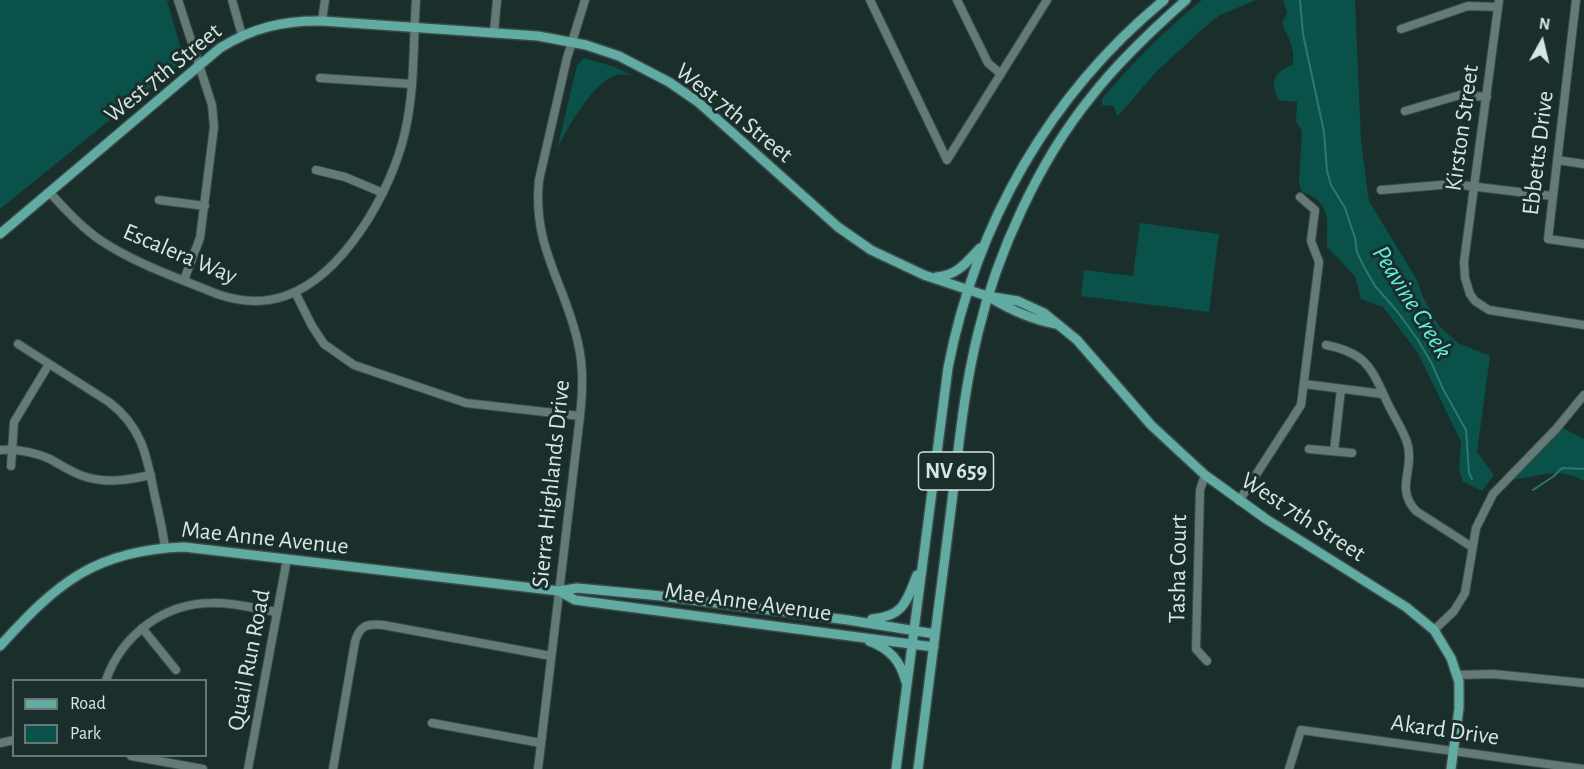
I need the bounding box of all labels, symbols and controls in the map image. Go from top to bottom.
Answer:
north arrow [1512,12,1572,72]
text: N [1538,15,1551,33]
street label: West 7th Street [99,17,227,129]
street label: West 7th Street [670,57,798,169]
street label: Kirston Street [1439,63,1485,193]
street label: Ebbetts Drive [1516,89,1560,217]
street label: Escalera Way [119,217,241,291]
water label: Peavine Creek [1365,240,1459,364]
street label: Sierra Highlands Drive [526,378,576,590]
road number: NV 659 [918,452,994,490]
street label: West 7th Street [1235,466,1371,568]
street label: Tasha Court [1163,514,1193,624]
street label: Mae Anne Avenue [180,515,350,561]
street label: Mae Anne Avenue [663,576,833,628]
street label: Quail Run Road [221,587,277,733]
legend [12,679,207,757]
text: Road [70,695,106,713]
street label: Akard Drive [1389,708,1501,752]
text: Park [70,725,101,743]

